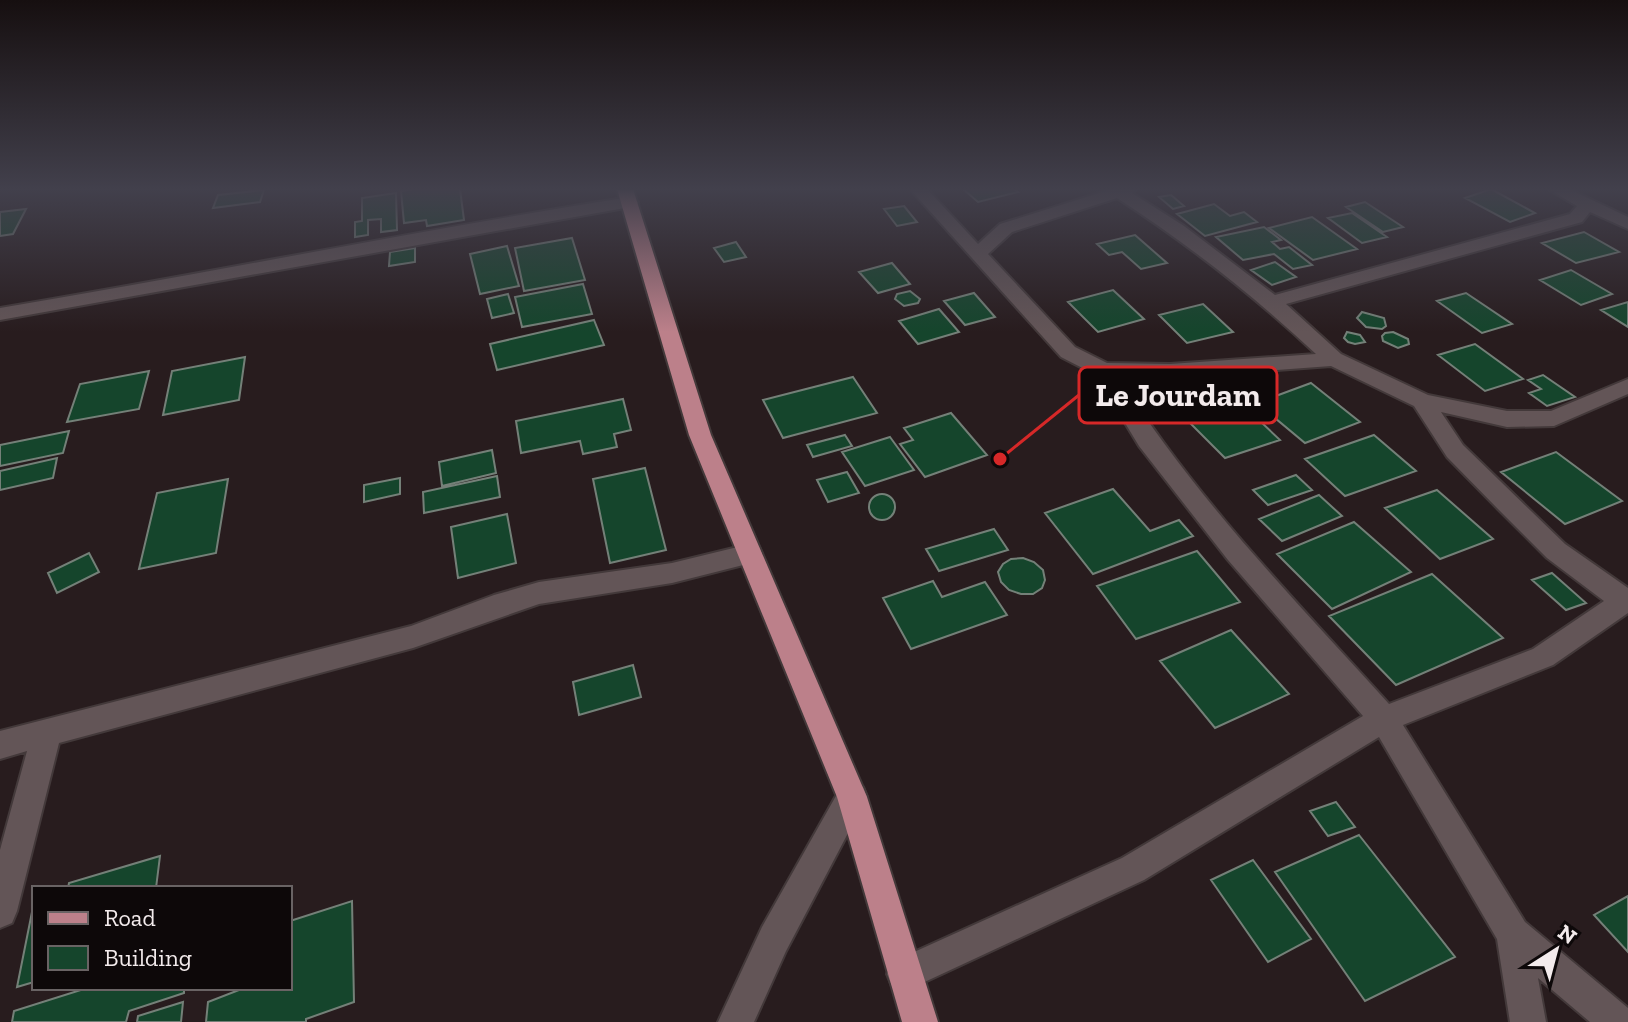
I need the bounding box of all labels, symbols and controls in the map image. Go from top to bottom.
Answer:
callout: Le Jourdam [1079,367,1277,423]
text: Le Jourdam [1095,376,1261,414]
legend [32,886,292,990]
text: Road [104,903,156,932]
north arrow [1516,910,1596,990]
text: N [1553,918,1582,950]
text: Building [104,943,192,972]

